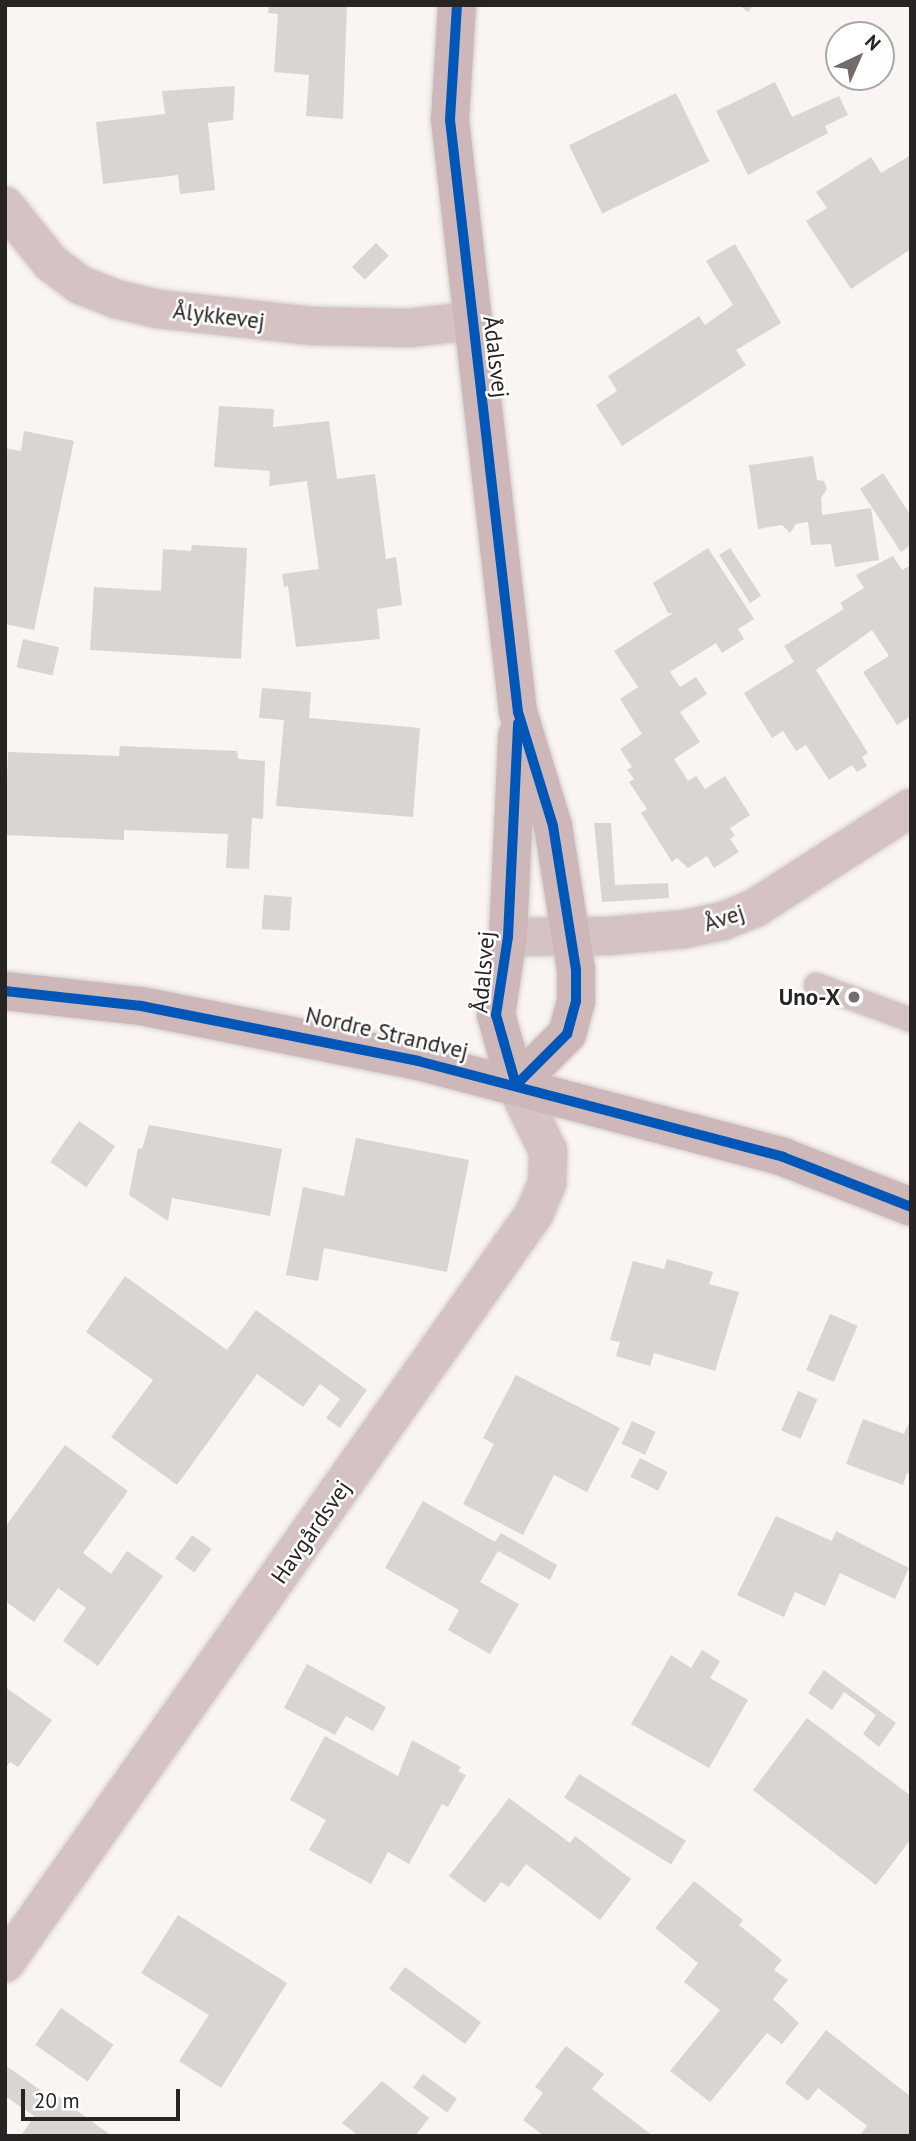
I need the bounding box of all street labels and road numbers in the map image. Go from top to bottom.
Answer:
street label: Ålykkevej [171,297,267,335]
street label: Ådalsvej [477,314,515,400]
street label: Åvej [700,898,748,938]
street label: Ådalsvej [466,930,500,1014]
street label: Nordre Strandvej [303,1001,471,1065]
street label: Havgårdsvej [265,1475,357,1589]

